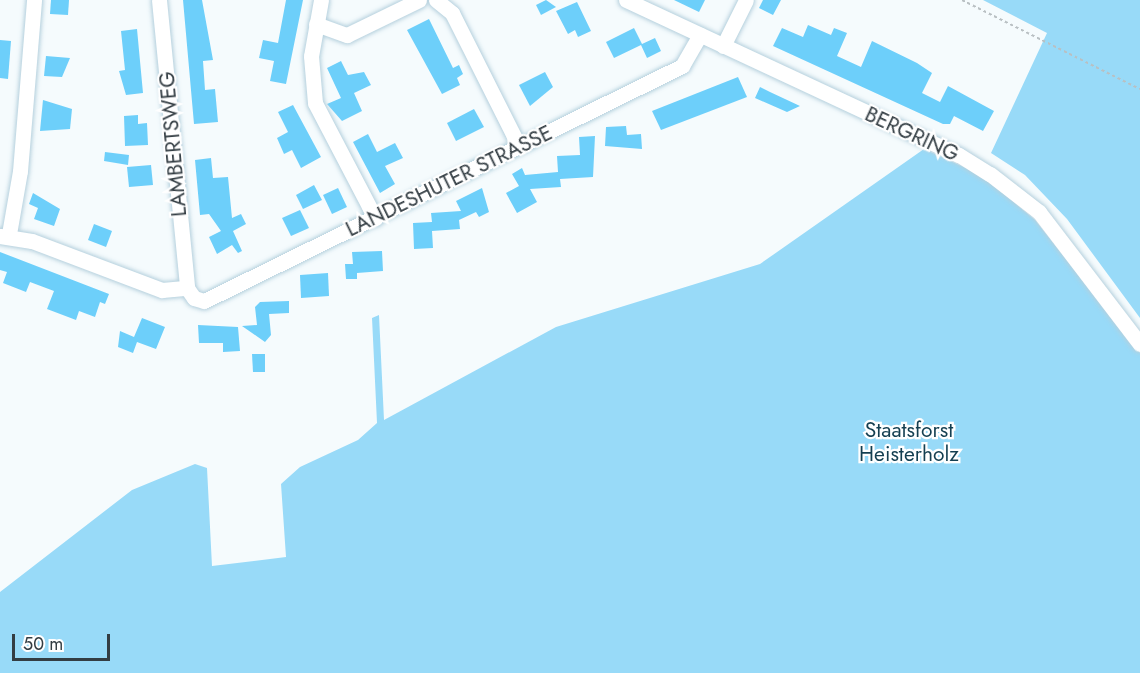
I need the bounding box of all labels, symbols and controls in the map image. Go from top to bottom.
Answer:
street label: LAMBERTSWEG [154,70,192,218]
street label: BERGRING [861,101,963,167]
street label: LANDESHUTER STRASSE [342,120,556,242]
park label: Staatsforst Heisterholz [859,417,959,467]
scale bar [15,622,112,660]
text: 50 m [23,631,63,657]

